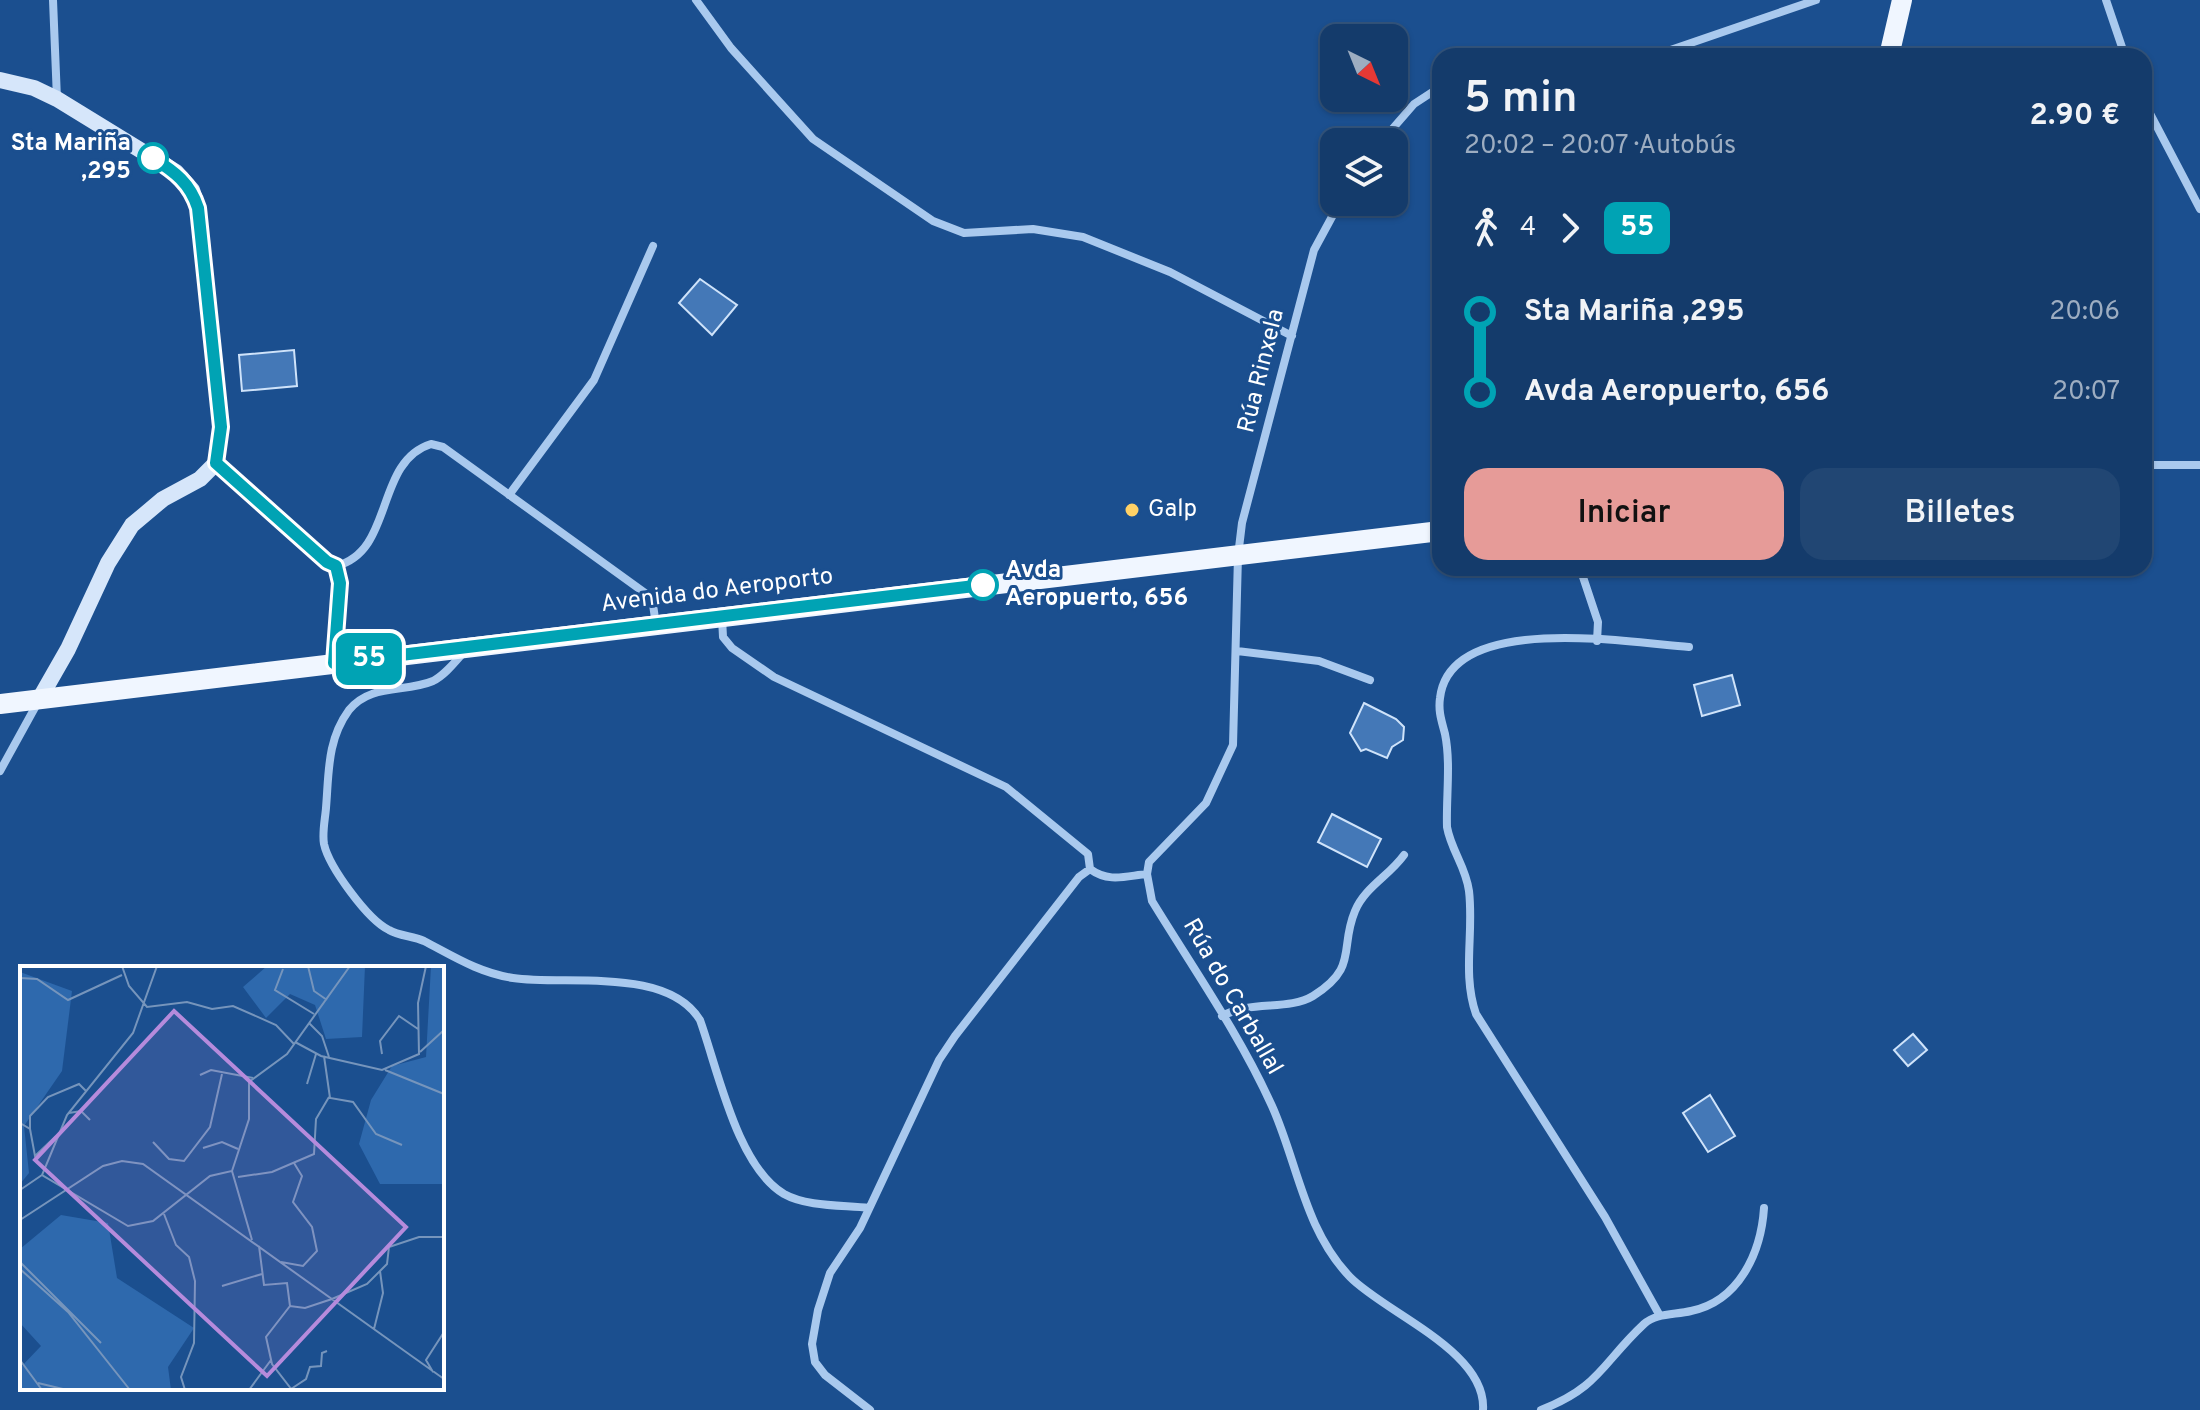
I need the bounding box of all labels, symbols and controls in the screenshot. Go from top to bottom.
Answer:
north arrow [1320,24,1408,112]
map controls [1320,24,1408,216]
text: 5 min [1464,72,1578,128]
text: 2.90 € [2030,98,2120,135]
button: layers [1320,128,1408,216]
place label: Sta Mariña ,295 [11,129,131,187]
text: 20:02 – 20:07 · Autobús [1464,130,1736,163]
marker: Sta Mariña ,295 [138,143,168,173]
icon: walk [1464,206,1508,250]
icon: forward [1548,206,1592,250]
text: 55 [1620,210,1654,246]
text: 4 [1520,212,1536,245]
text: Sta Mariña ,295 [1524,294,1745,331]
text: 20:06 [2049,296,2120,329]
street label: Rúa Rinxela [1232,306,1292,436]
text: Avda Aeropuerto, 656 [1524,374,1830,411]
text: 20:07 [2052,376,2120,409]
button: Iniciar [1464,468,1784,560]
button: Billetes [1800,468,2120,560]
place label: Galp [1148,495,1197,525]
marker: Galp [1123,501,1141,519]
place label: Avda Aeropuerto, 656 [1005,556,1188,614]
street label: Avenida do Aeroporto [599,562,835,620]
marker: Avda Aeropuerto, 656 [968,570,998,600]
line badge: 55 [333,633,405,685]
text: 55 [352,641,386,677]
street label: Rúa do Carballal [1175,913,1289,1081]
inset map [20,966,444,1390]

